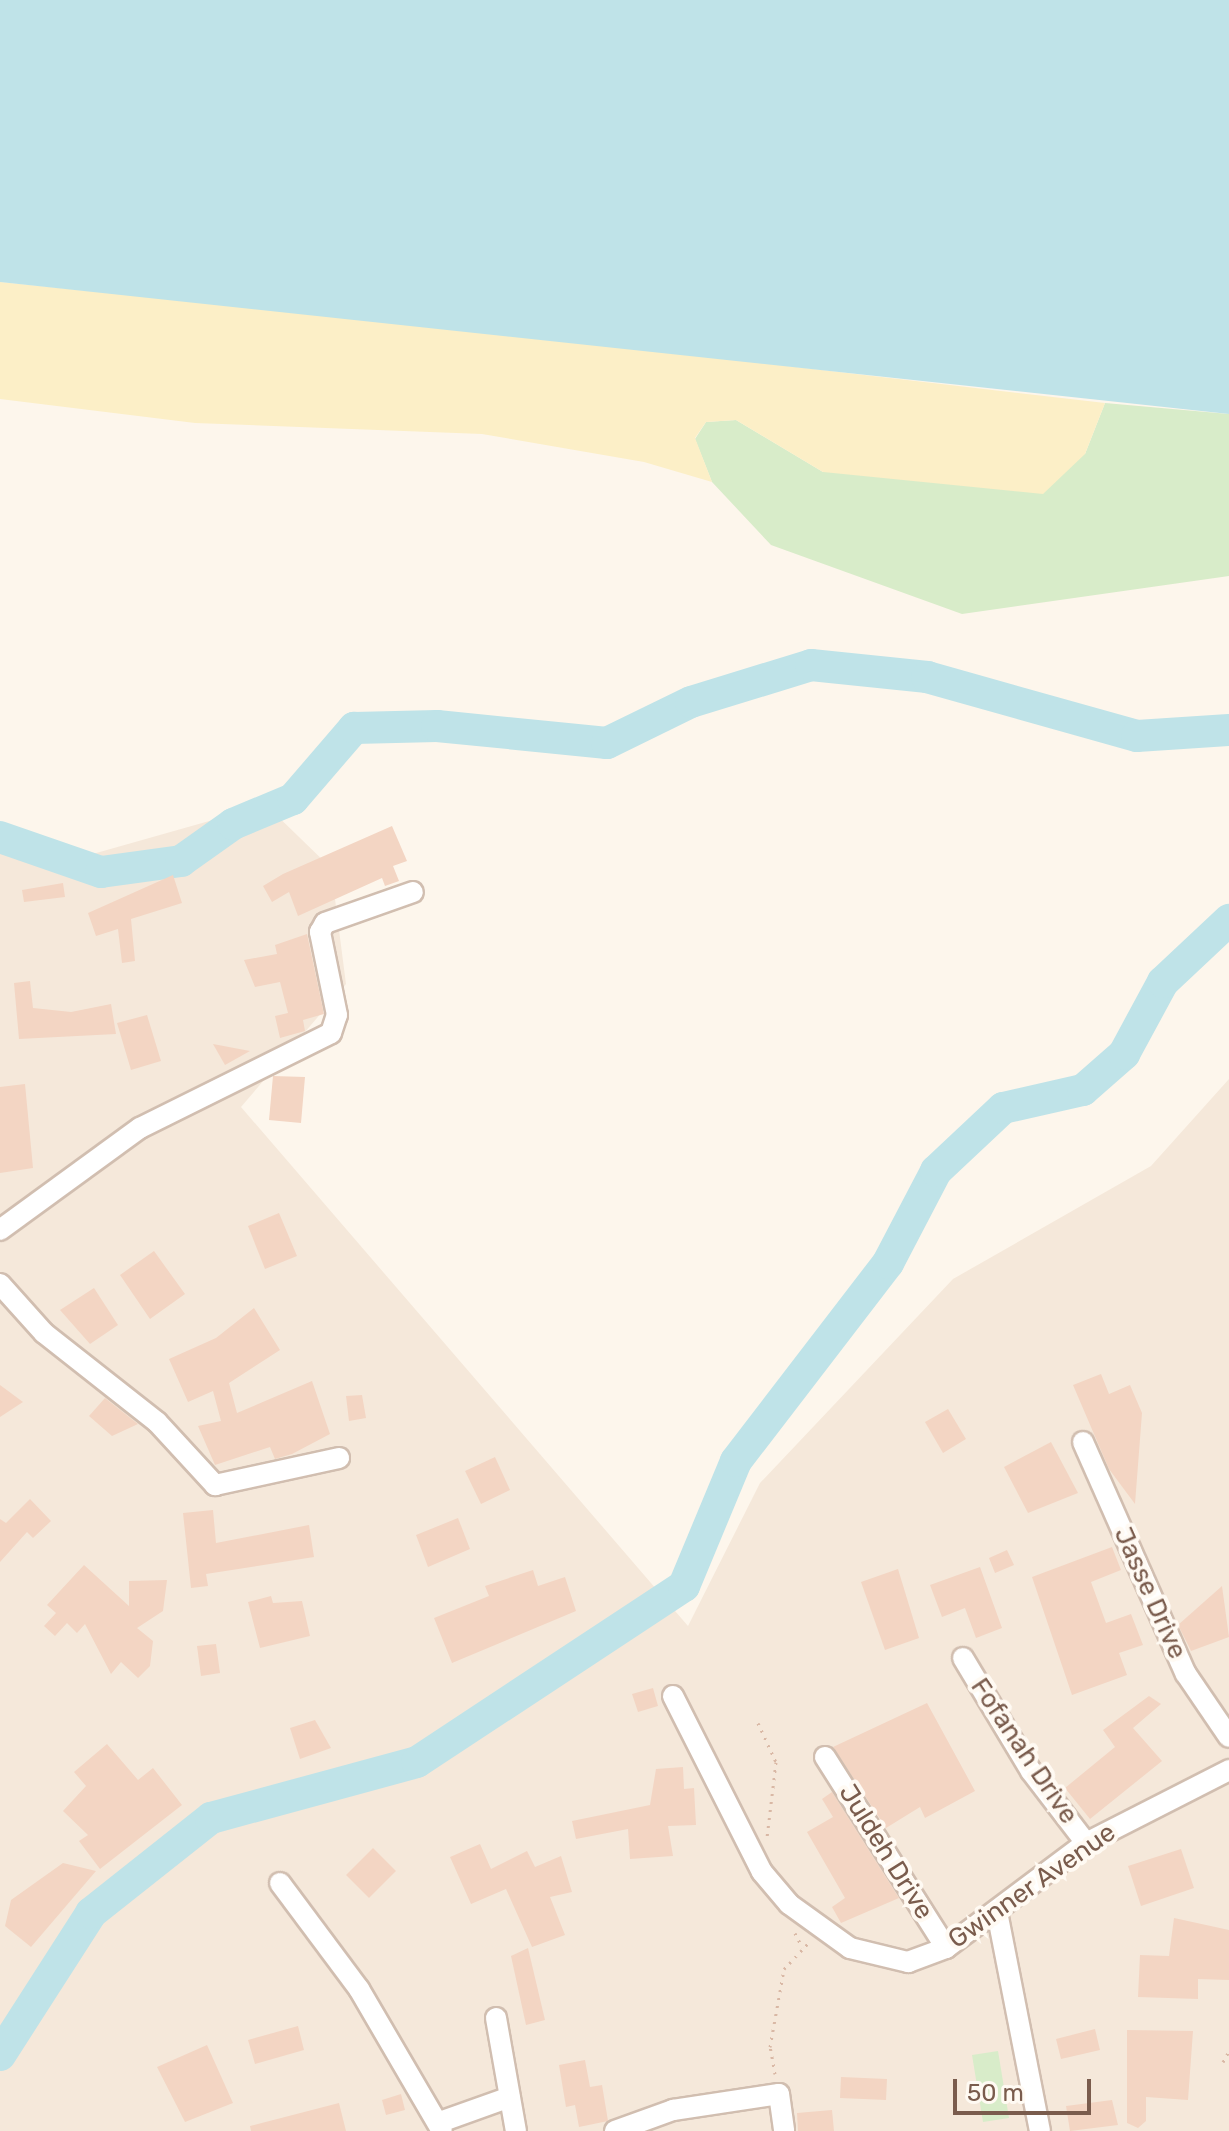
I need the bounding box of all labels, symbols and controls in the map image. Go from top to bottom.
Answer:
street label: Jasse Drive [1107,1522,1193,1664]
street label: Fofanah Drive [964,1672,1084,1830]
street label: Juldeh Drive [832,1779,940,1925]
street label: Gwinner Avenue [942,1816,1122,1956]
scale bar [957,2063,1095,2113]
text: 50 m [967,2079,1024,2107]

